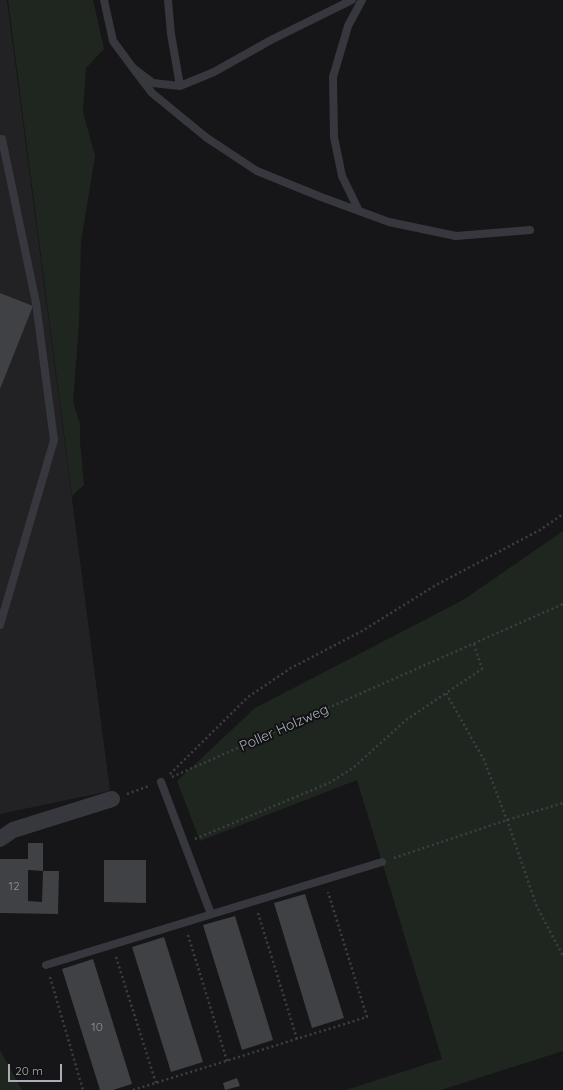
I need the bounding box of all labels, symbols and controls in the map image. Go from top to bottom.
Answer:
street label: Poller Holzweg [237,701,331,755]
house number: 12 [8,879,20,893]
house number: 10 [91,1020,103,1034]
scale bar [10,1056,64,1082]
text: 20 m [15,1063,43,1078]

